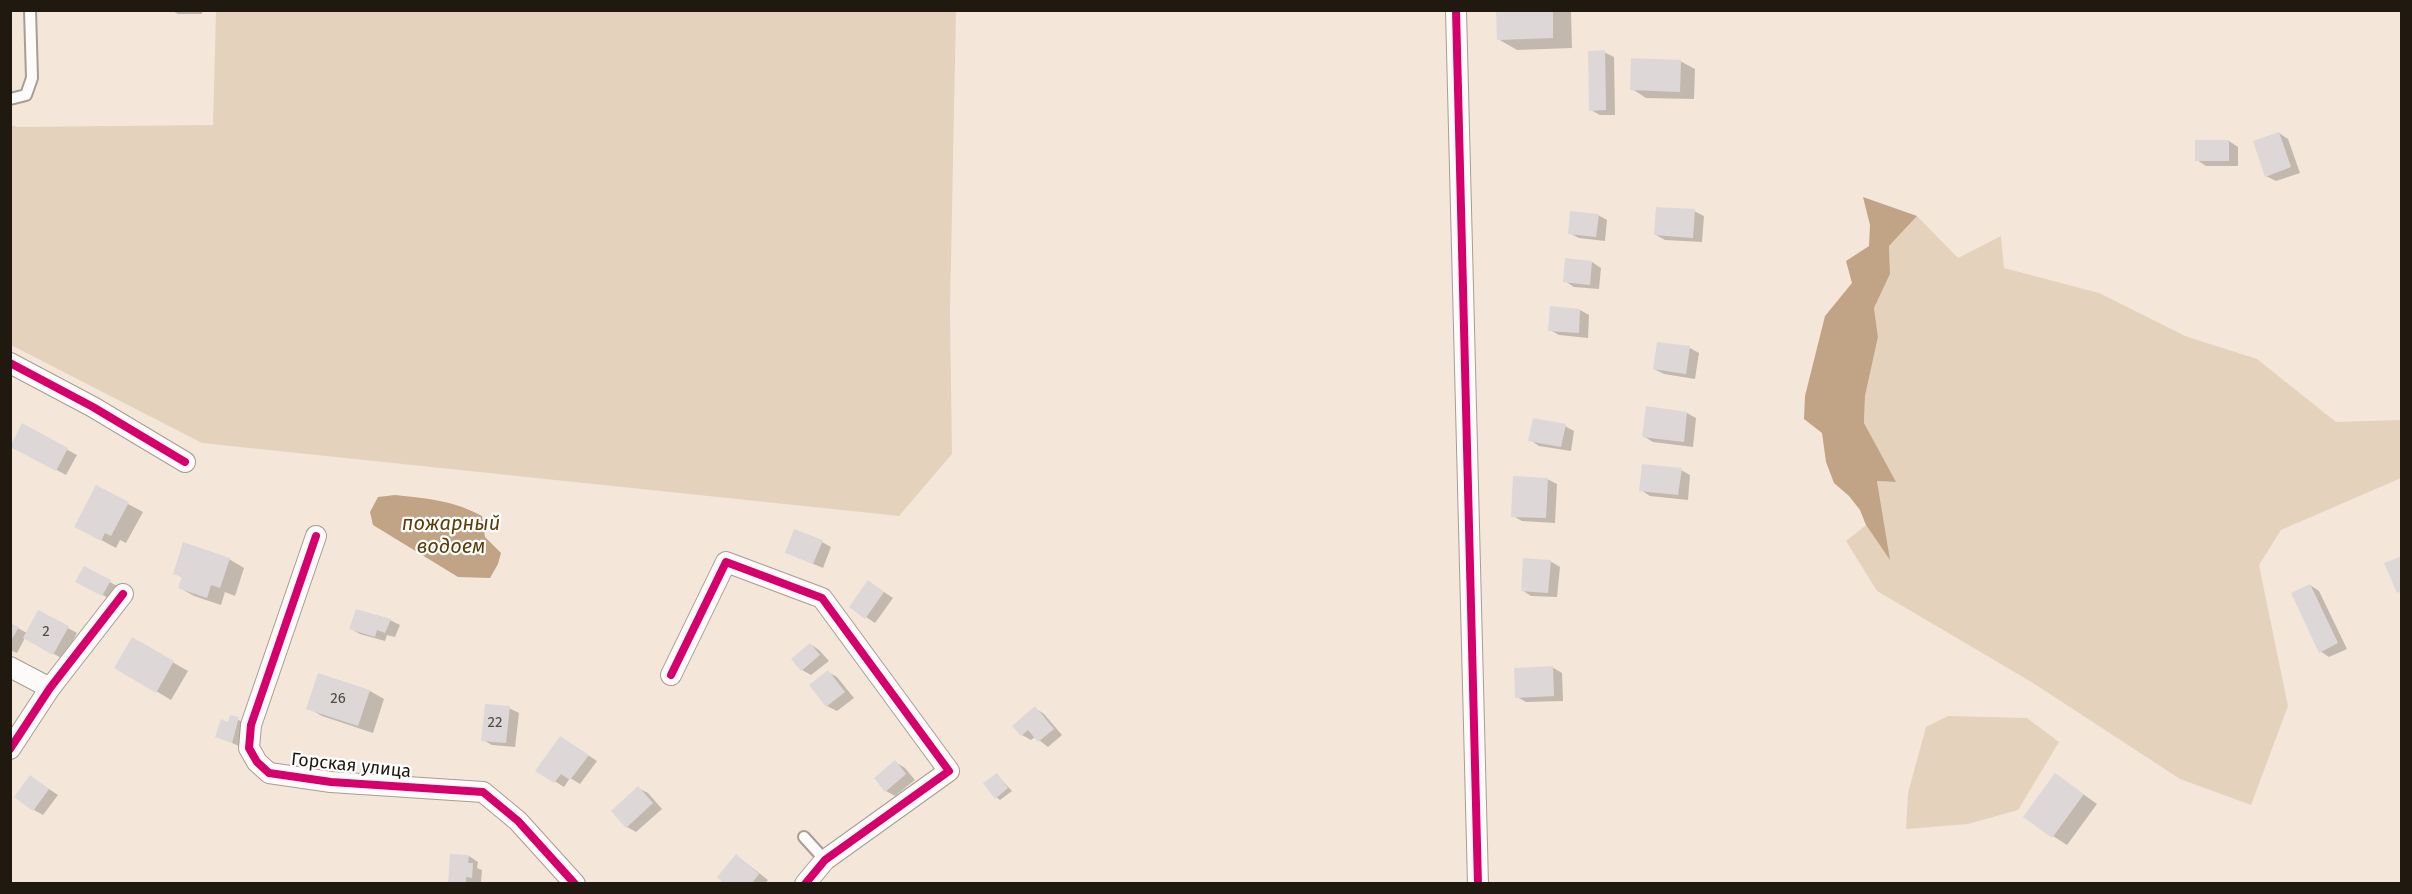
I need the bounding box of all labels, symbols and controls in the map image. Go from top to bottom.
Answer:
water label: пожарный водоем [402,512,500,559]
house number: 2 [42,623,50,641]
house number: 26 [330,690,346,708]
house number: 22 [488,714,502,732]
street label: Горская улица [290,749,412,783]

